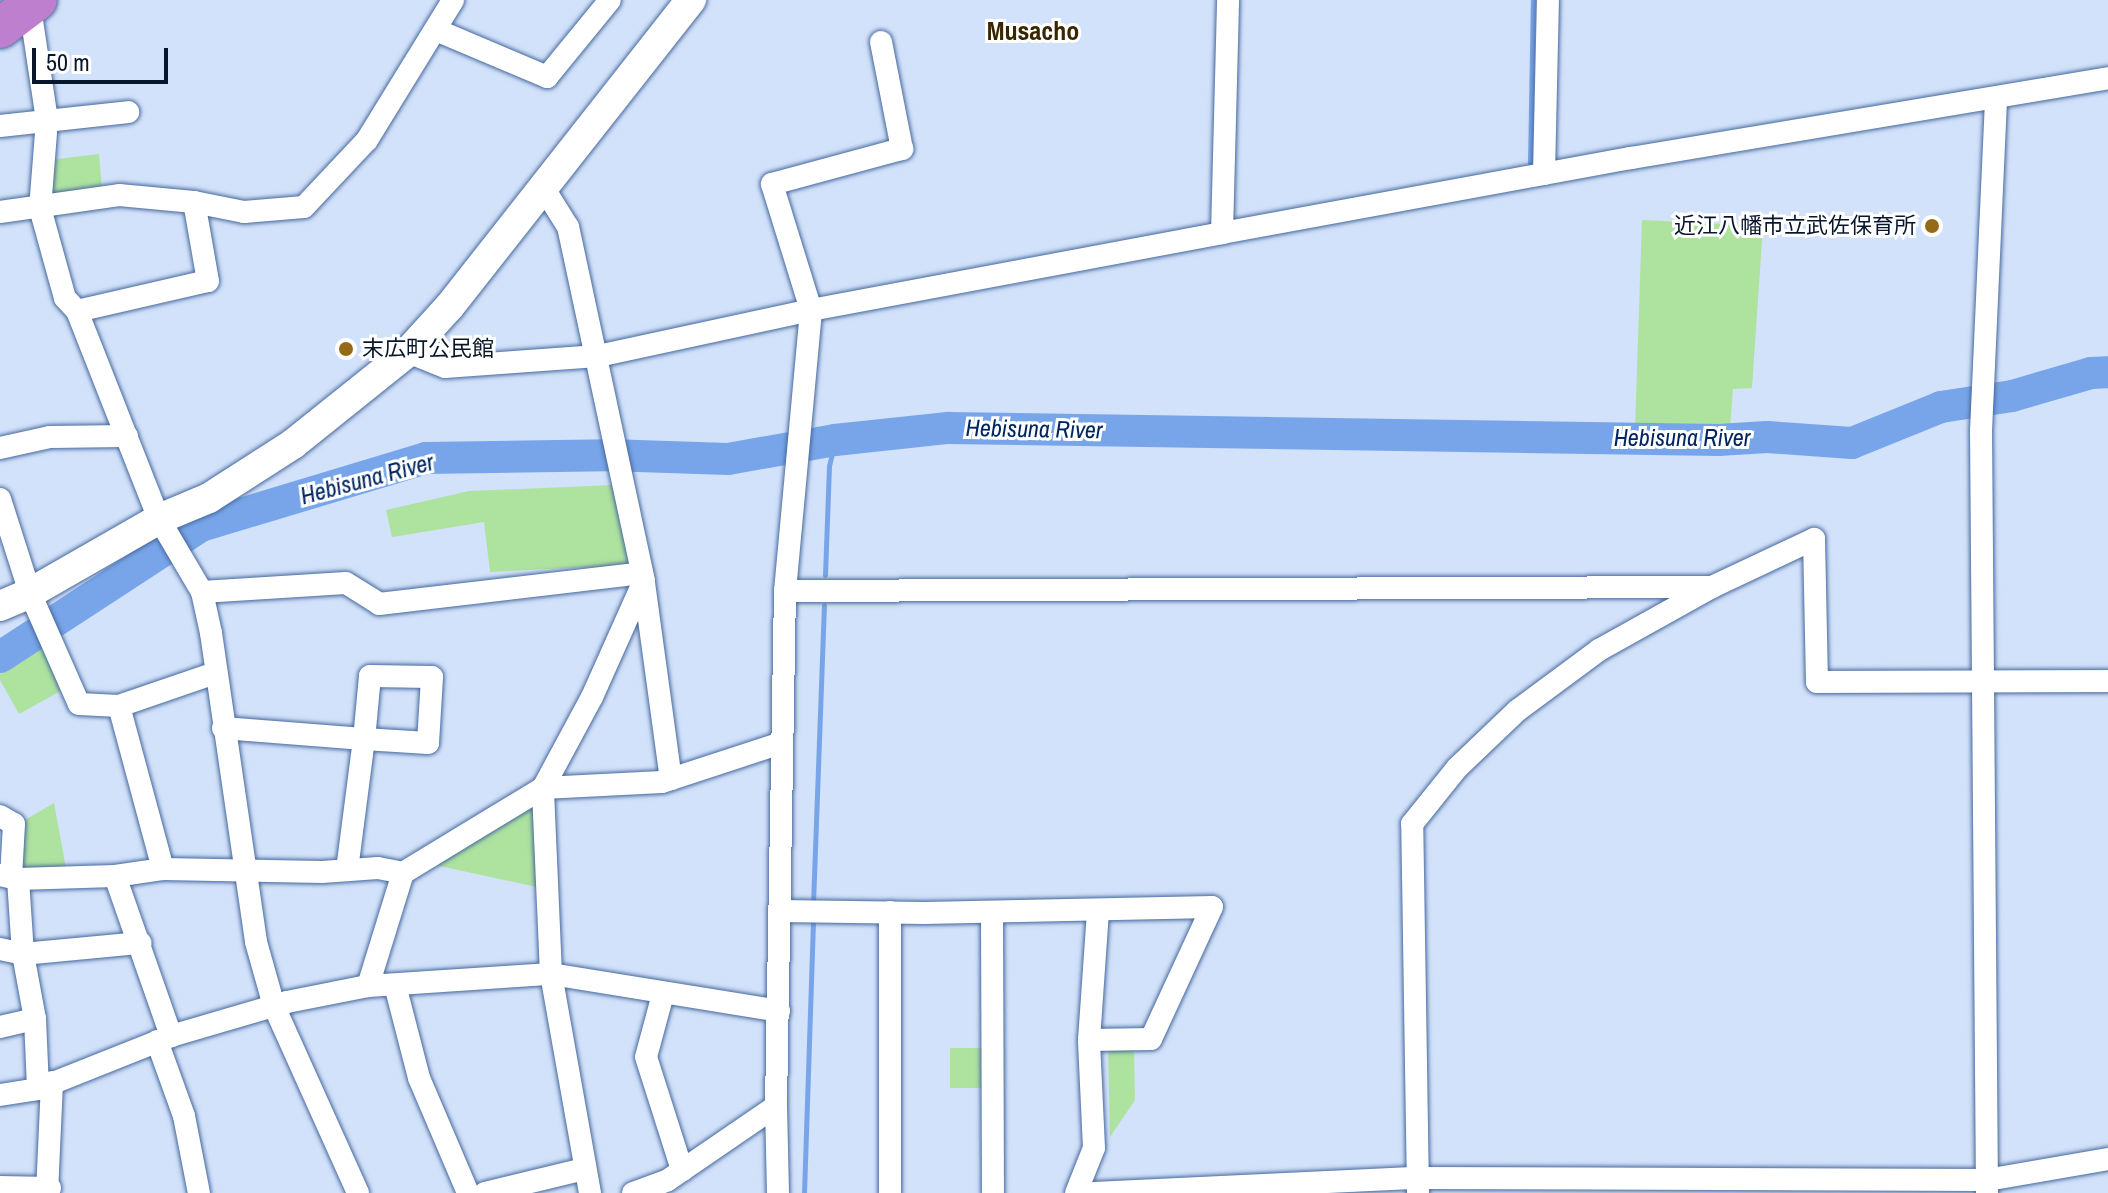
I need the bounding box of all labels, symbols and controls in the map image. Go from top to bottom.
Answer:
district label: Musacho [987,15,1079,47]
scale bar [36,32,172,82]
text: 50 m [46,46,90,78]
place label: 近江八幡市立武佐保育所 [1674,213,1916,239]
marker: 近江八幡市立武佐保育所 [1923,217,1941,235]
place label: 末広町公民館 [362,336,494,362]
marker: 末広町公民館 [337,340,355,358]
water label: Hebisuna River [965,413,1103,445]
water label: Hebisuna River [1614,424,1750,452]
water label: Hebisuna River [297,447,437,511]

